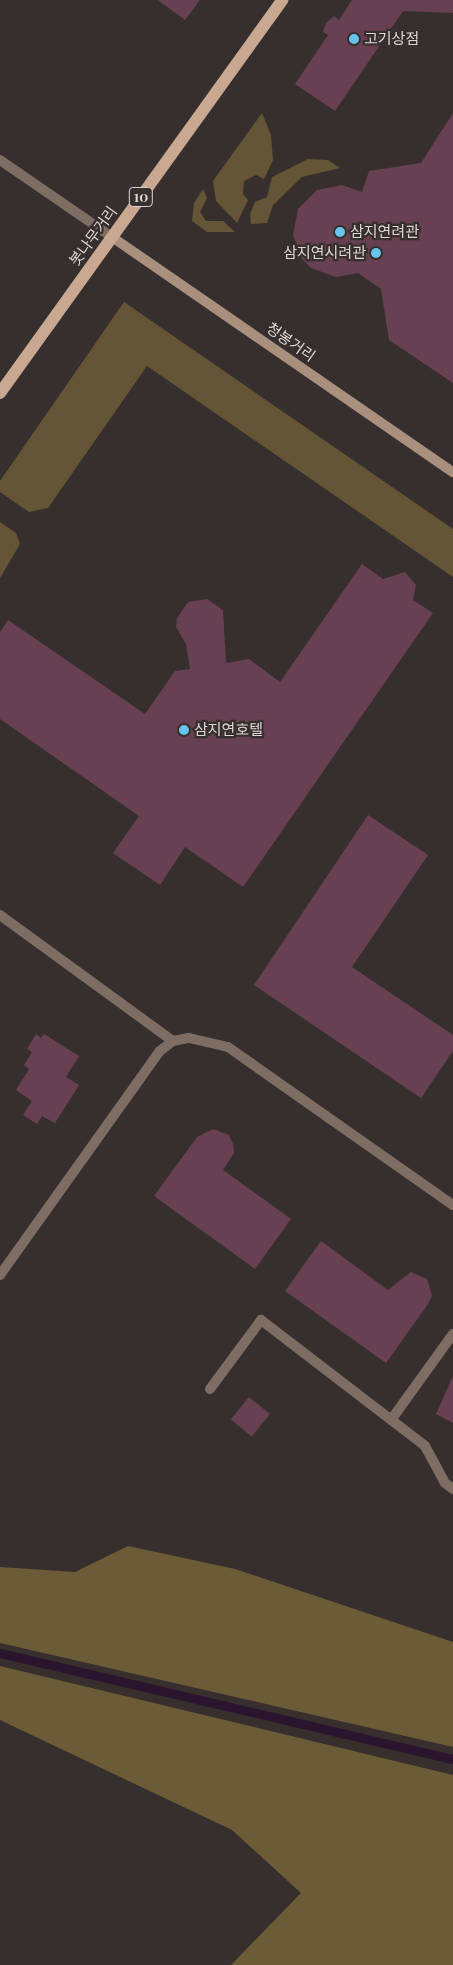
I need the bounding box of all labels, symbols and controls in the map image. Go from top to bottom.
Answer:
place label: 고기상점 [364,30,419,48]
marker: 고기상점 [348,33,360,45]
road number: 10 [128,186,154,208]
street label: 봇나무거리 [65,203,121,269]
place label: 삼지연려관 [350,223,419,241]
marker: 삼지연려관 [334,226,346,238]
place label: 삼지연시려관 [283,244,366,262]
marker: 삼지연시려관 [370,247,382,259]
street label: 청봉거리 [263,319,319,365]
place label: 삼지연호텔 [194,721,263,739]
marker: 삼지연호텔 [178,724,190,736]

